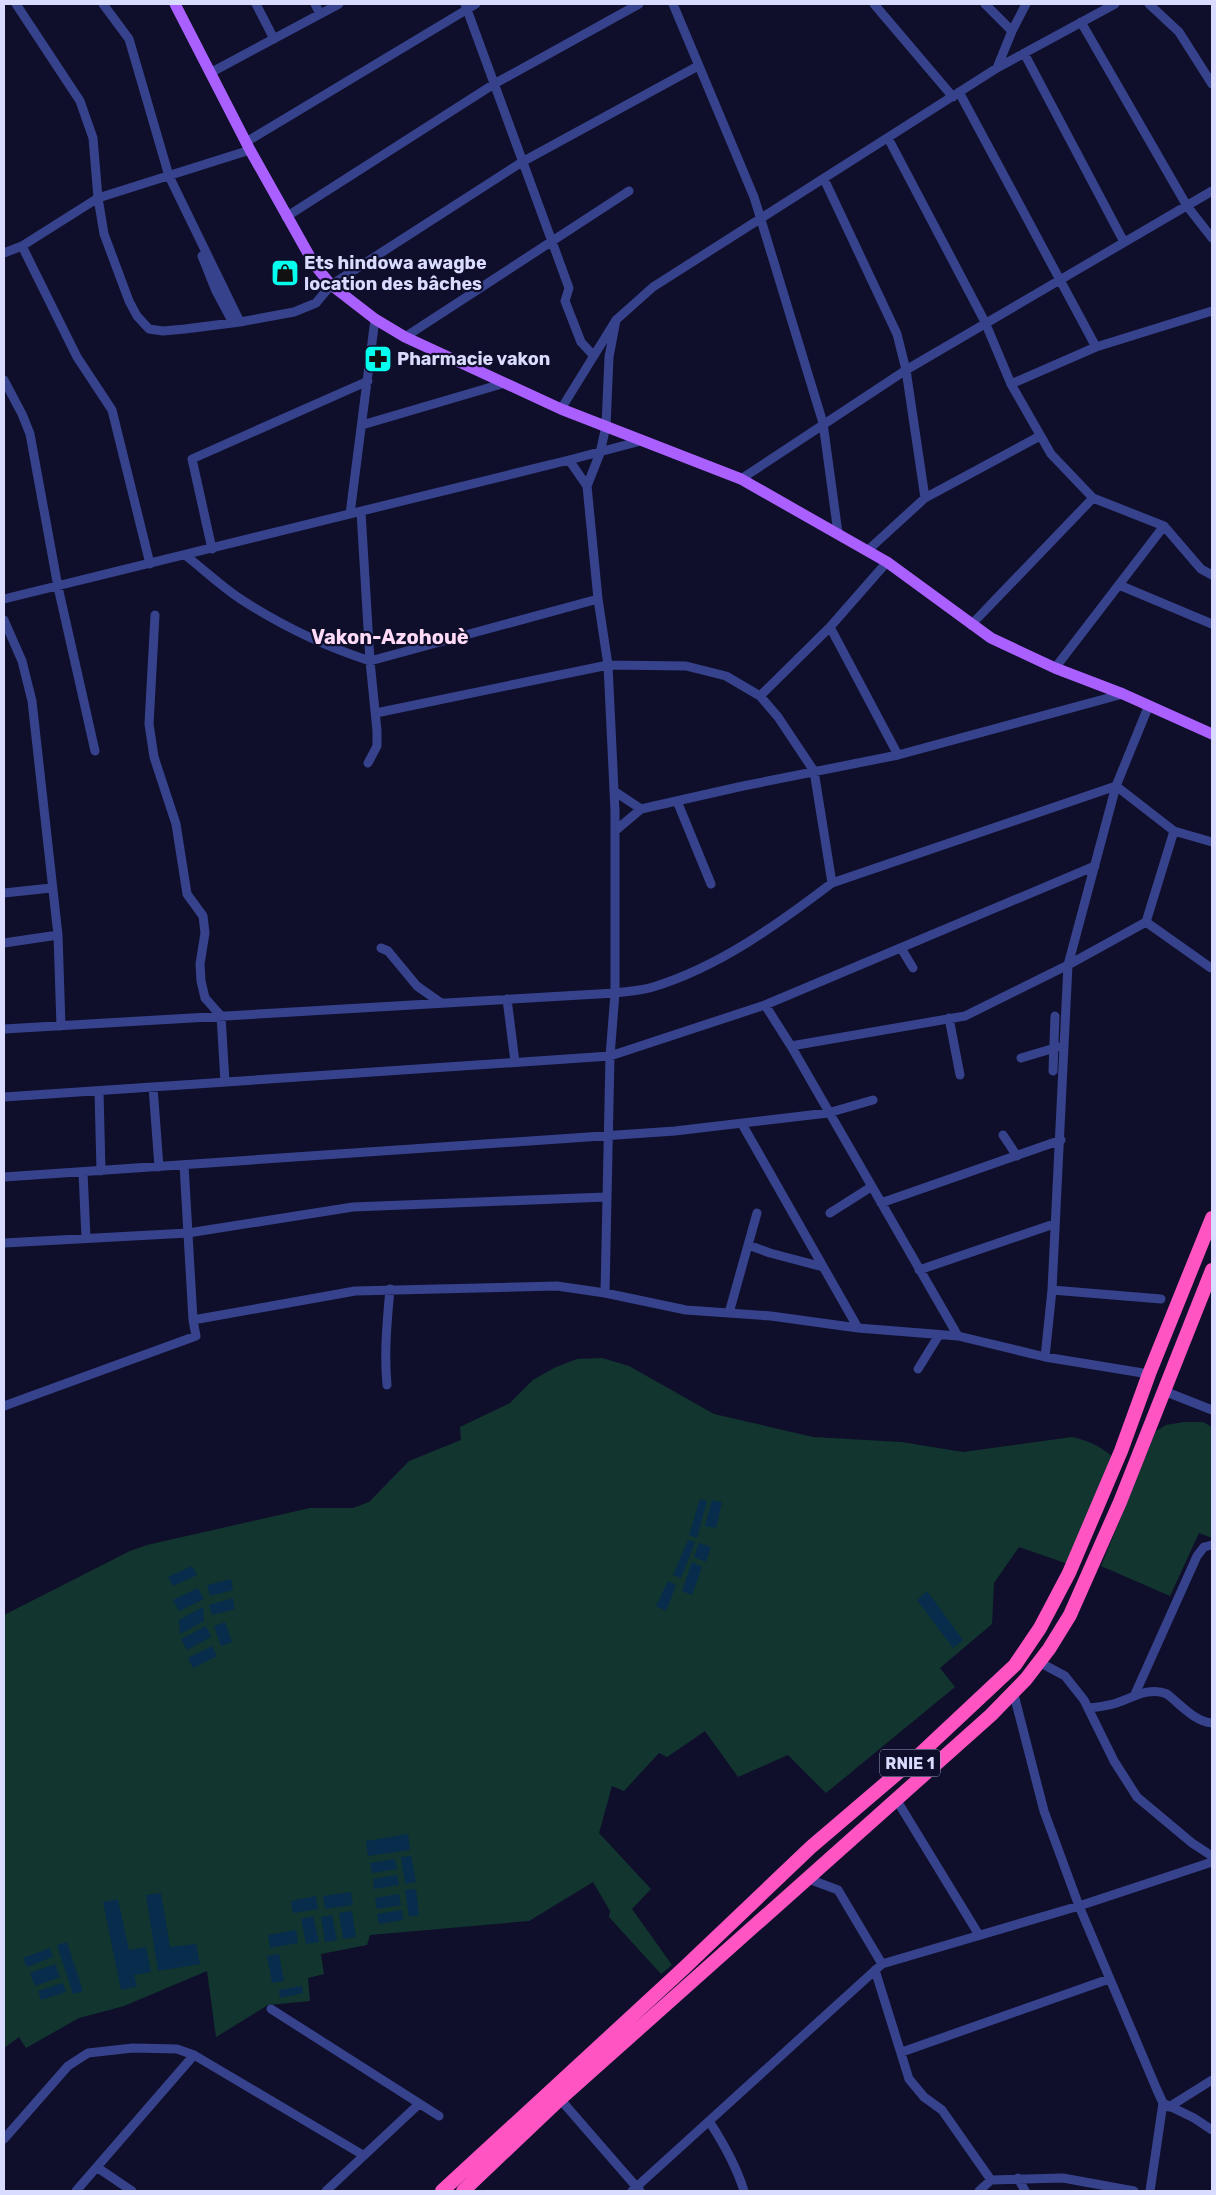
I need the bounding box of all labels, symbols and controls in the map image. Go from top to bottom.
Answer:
place label: Ets hindowa awagbe location des bâches [304,252,487,295]
shop icon: Ets hindowa awagbe location des bâches [270,258,300,288]
pharmacy icon: Pharmacie vakon [363,344,393,374]
place label: Pharmacie vakon [397,348,550,370]
district label: Vakon-Azohouè [311,625,469,649]
road number: RNIE 1 [880,1750,940,1776]

